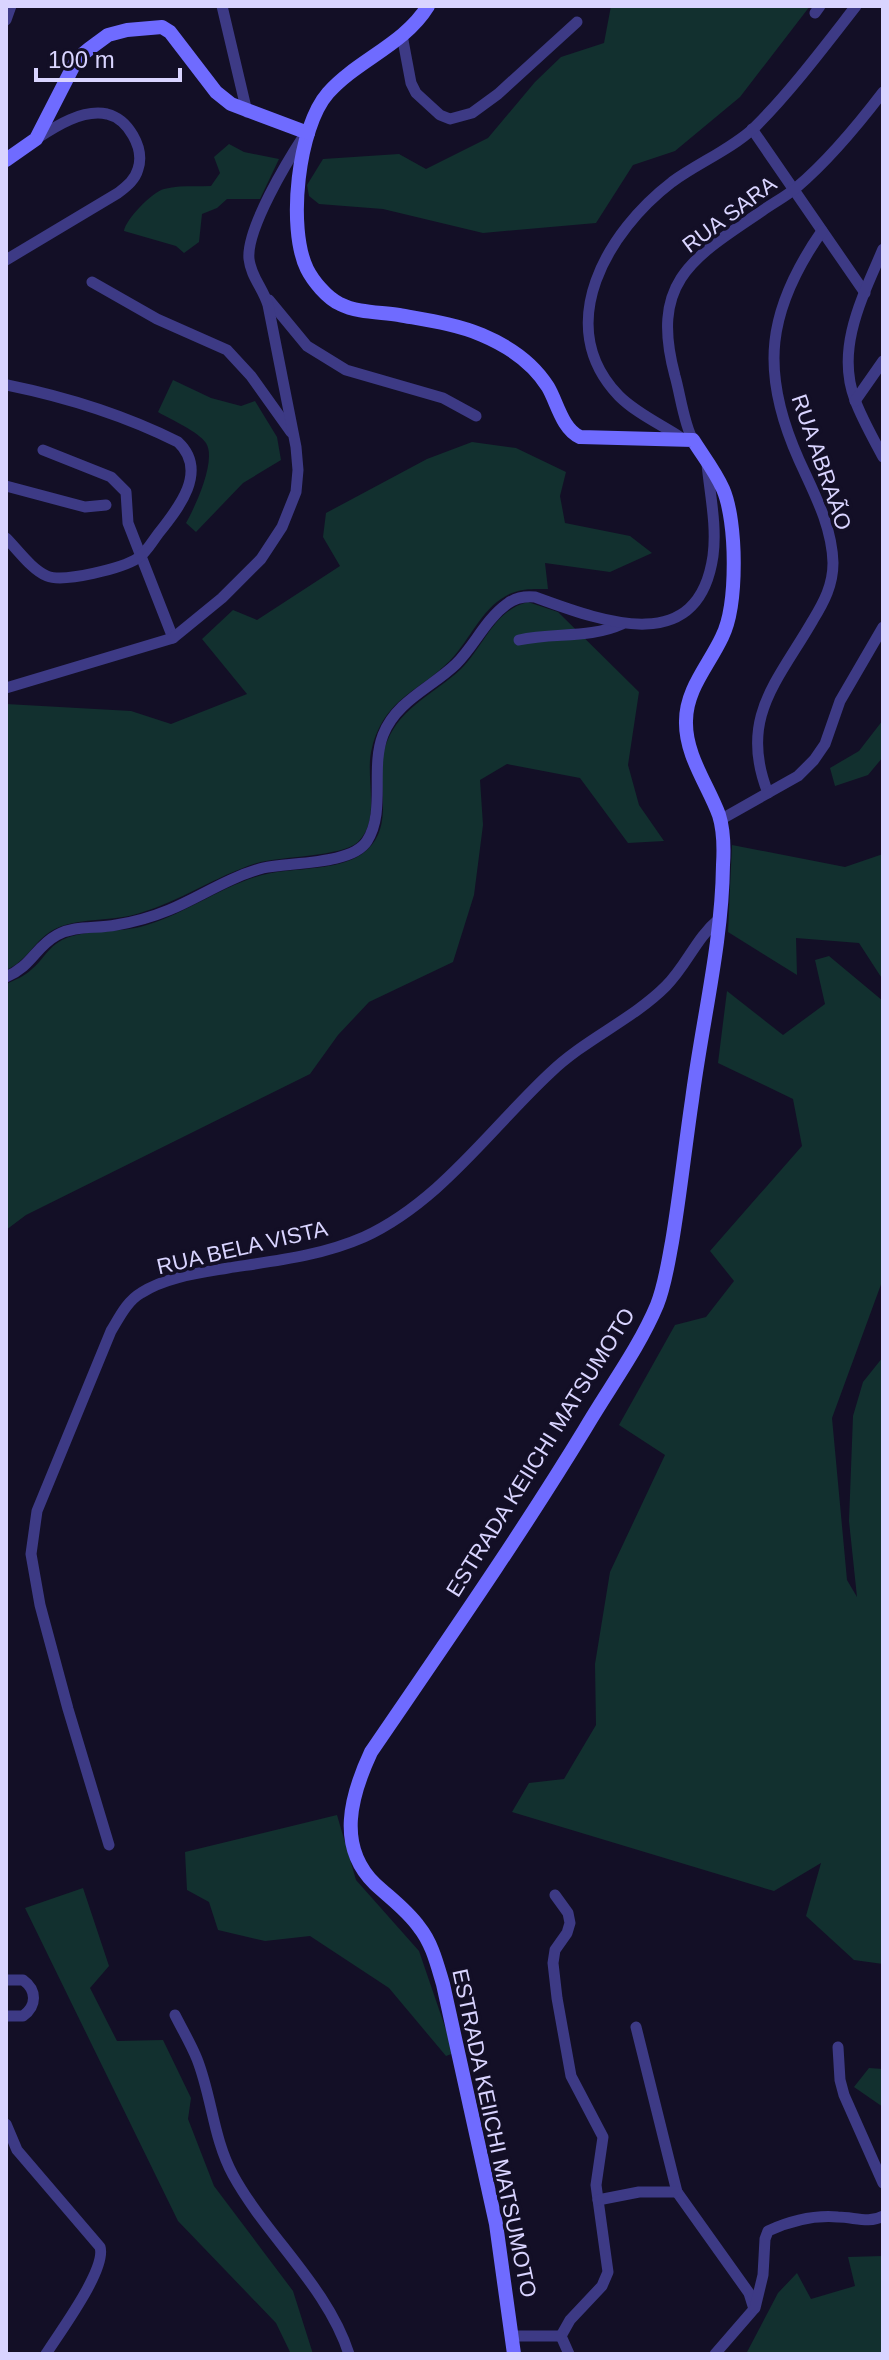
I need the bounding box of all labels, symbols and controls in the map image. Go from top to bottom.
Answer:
scale bar [36,32,180,82]
text: 100 m [48,46,115,73]
street label: RUA SARA [677,171,782,258]
street label: RUA ABRAÃO [787,391,856,533]
street label: RUA BELA VISTA [154,1216,330,1279]
street label: ESTRADA KEIICHI MATSUMOTO [441,1303,640,1601]
street label: ESTRADA KEIICHI MATSUMOTO [447,1966,542,2300]

